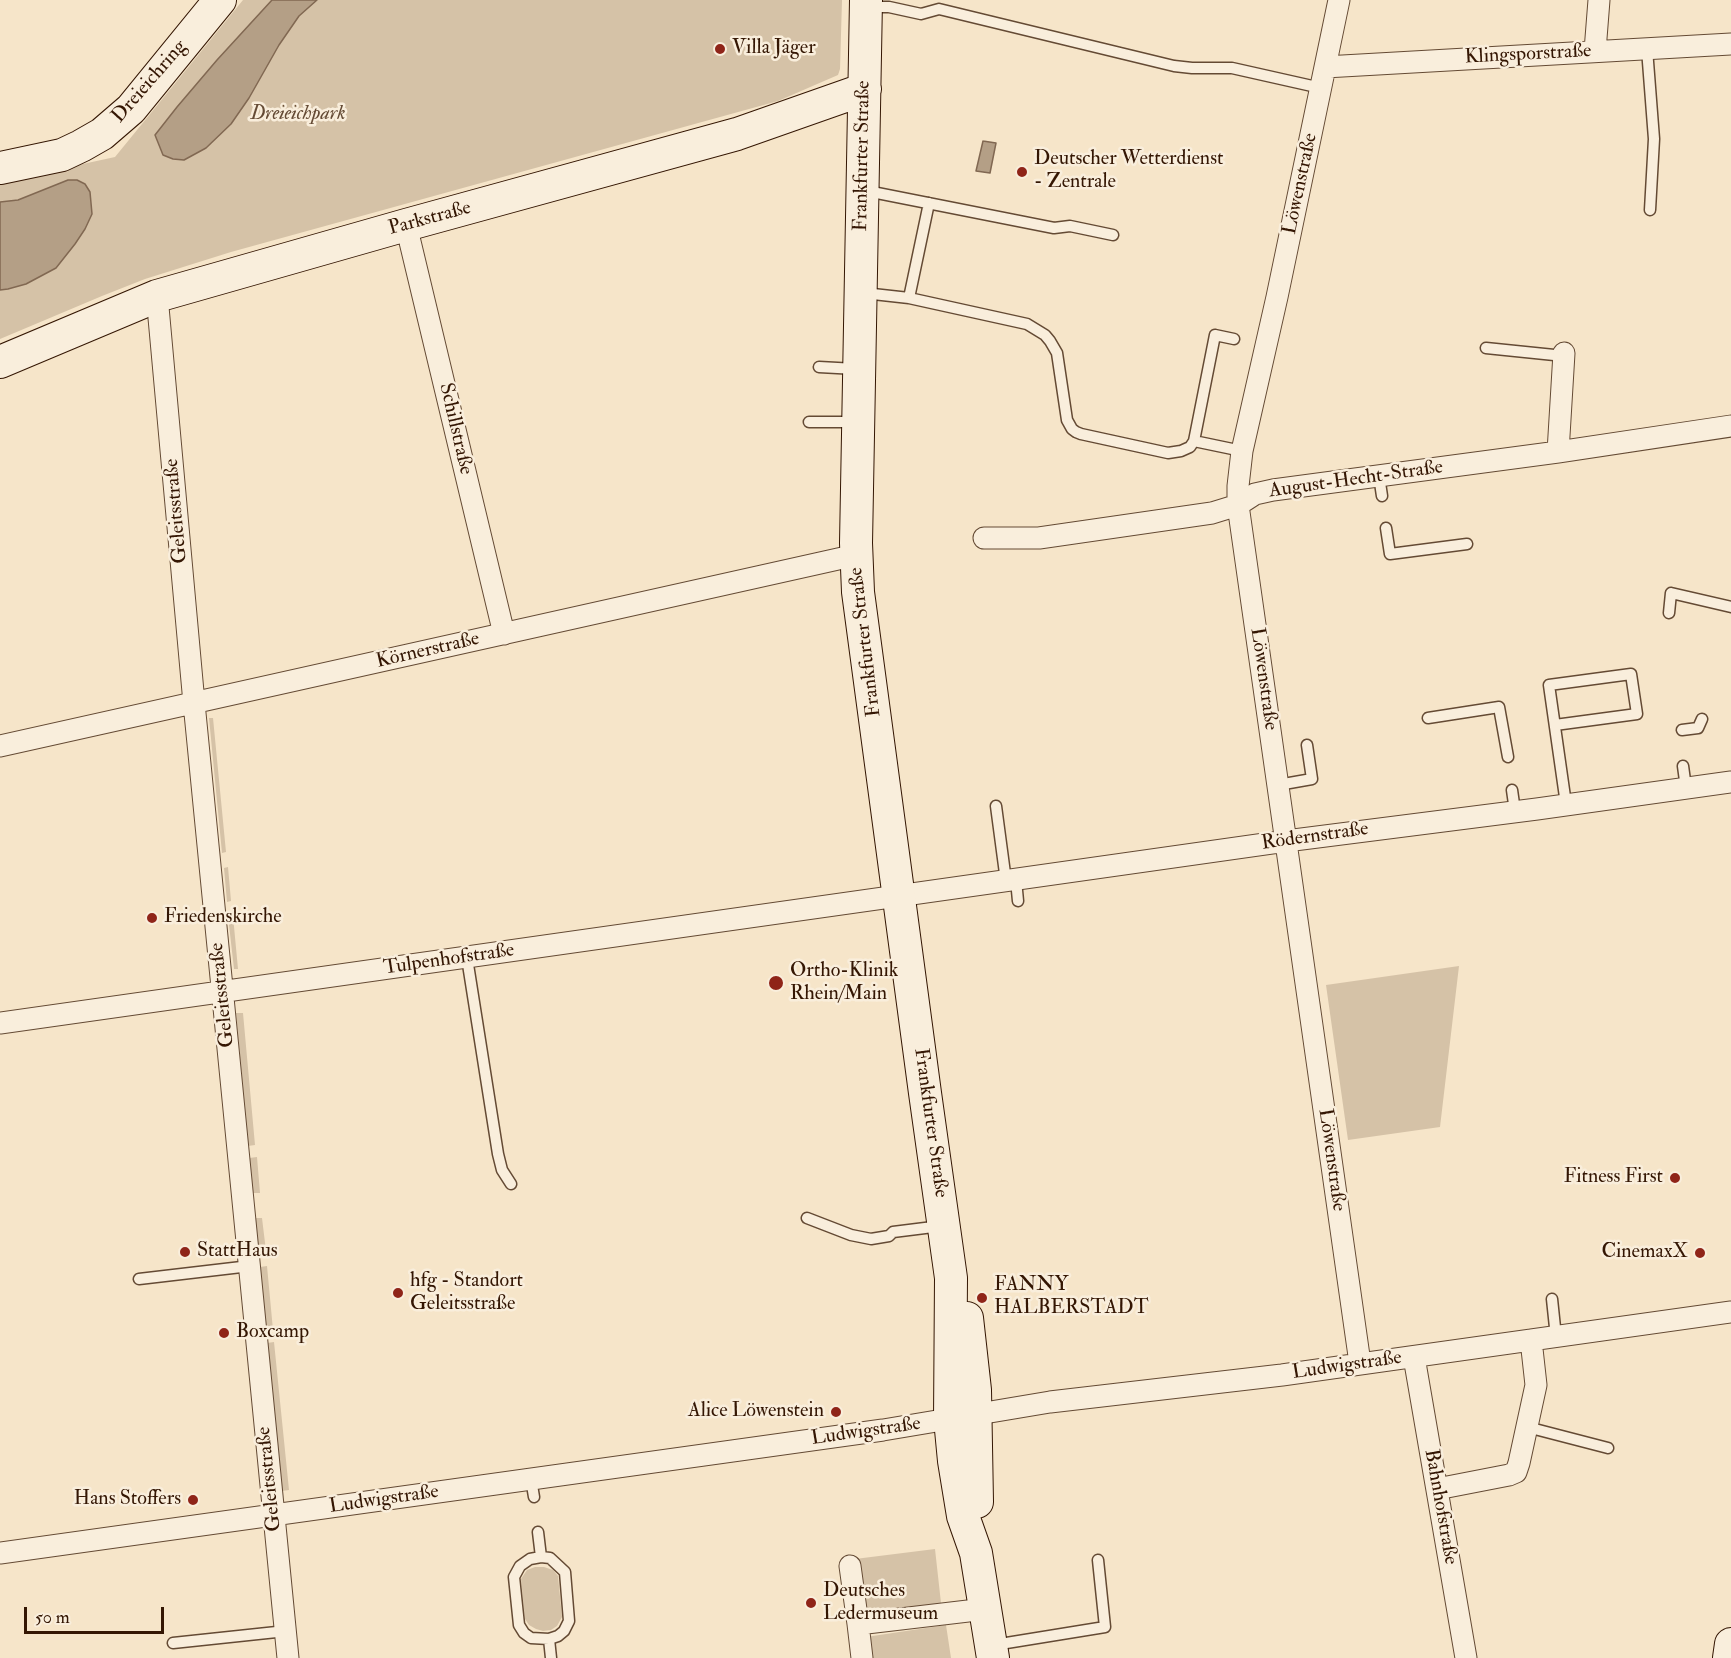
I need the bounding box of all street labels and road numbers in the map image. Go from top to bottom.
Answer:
street label: Dreieichring [107,36,193,128]
street label: Klingsporstraße [1464,40,1592,70]
street label: Frankfurter Straße [850,80,876,232]
street label: Löwenstraße [1279,131,1323,237]
street label: Parkstraße [386,196,474,242]
street label: Schillstraße [433,381,477,477]
street label: August-Hecht-Straße [1267,456,1445,504]
street label: Geleitsstraße [160,458,194,564]
street label: Frankfurter Straße [845,566,887,718]
street label: Löwenstraße [1244,626,1282,732]
street label: Körnerstraße [374,627,482,675]
street label: Rödernstraße [1260,818,1370,856]
street label: Tulpenhofstraße [382,939,516,981]
street label: Geleitsstraße [206,941,240,1049]
street label: Frankfurter Straße [908,1047,952,1199]
street label: Löwenstraße [1312,1107,1350,1213]
street label: Ludwigstraße [1291,1346,1403,1386]
street label: Ludwigstraße [810,1412,922,1452]
street label: Geleitsstraße [253,1425,287,1533]
street label: Bahnhofstraße [1418,1447,1462,1567]
street label: Ludwigstraße [328,1480,440,1520]

